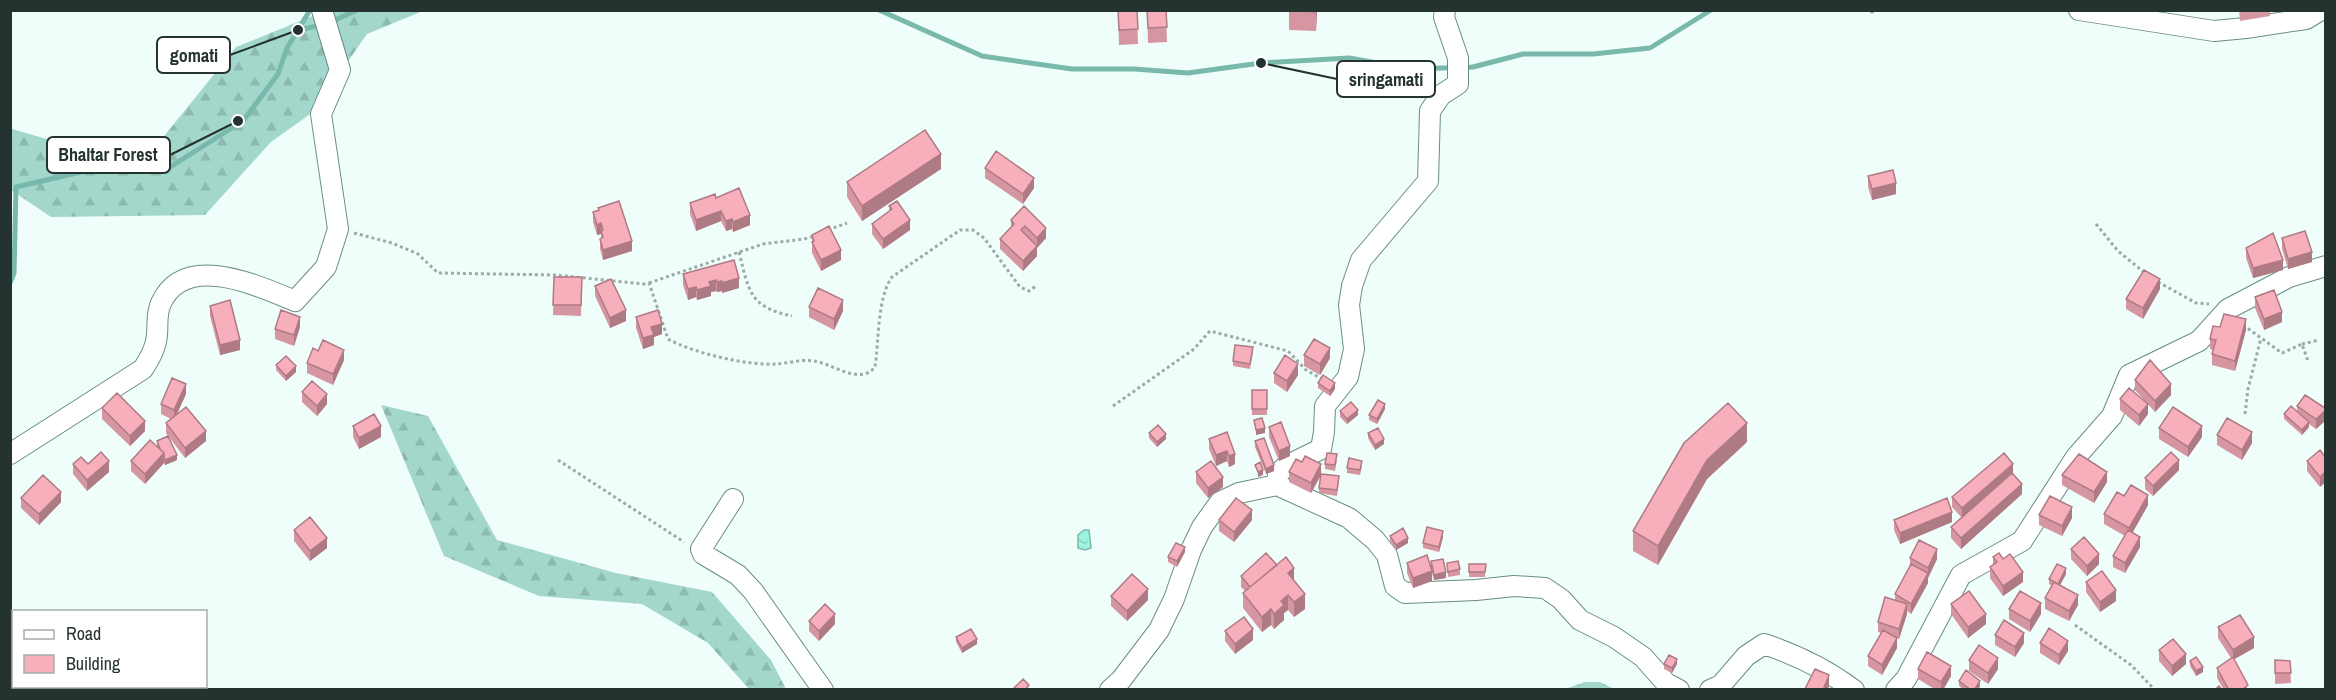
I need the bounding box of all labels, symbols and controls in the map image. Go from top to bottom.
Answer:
callout: gomati [157,37,230,73]
text: gomati [170,43,218,68]
callout: sringamati [1337,61,1435,97]
text: sringamati [1349,67,1423,92]
callout: Bhaltar Forest [47,137,170,173]
text: Bhaltar Forest [58,142,158,167]
legend [12,610,207,688]
text: Road [66,621,101,646]
text: Building [66,651,121,676]

